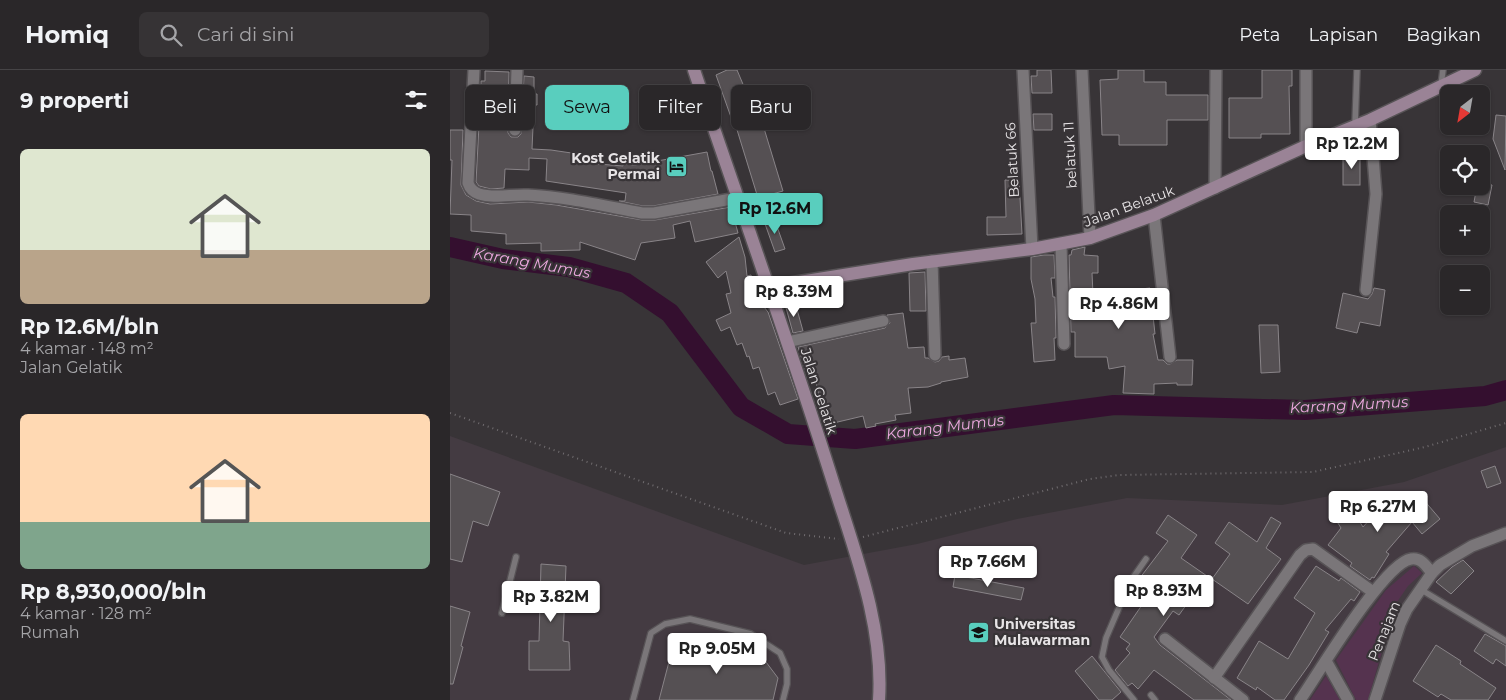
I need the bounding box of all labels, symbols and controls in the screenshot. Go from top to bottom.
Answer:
search box [139,12,489,57]
text: Homiq [25,20,109,49]
icon: search [157,21,185,49]
text: Cari di sini [197,23,294,46]
text: Peta [1239,24,1280,46]
text: Lapisan [1308,24,1378,46]
text: Bagikan [1406,24,1481,46]
chip: Beli [465,85,535,130]
chip: Sewa [545,85,629,130]
chip: Filter [639,85,721,130]
chip: Baru [731,85,811,130]
north arrow [1440,85,1490,135]
map controls [1440,85,1490,315]
icon: filters [402,86,430,114]
text: 9 properti [20,88,129,113]
street label: belatuk 11 [1059,121,1081,189]
street label: Belatuk 66 [1001,122,1023,198]
pin: Rp 12.2M [1300,128,1404,170]
text: Rp 12.2M [1316,134,1388,153]
button: locate [1440,145,1490,195]
place label: Kost Gelatik Permai [571,149,661,183]
hotel icon: Kost Gelatik Permai [664,154,688,178]
icon: home [180,181,270,271]
street label: Jalan Belatuk [1080,181,1177,231]
pin: Rp 12.6M [723,192,827,235]
text: Rp 12.6M [739,199,811,218]
button: + [1440,205,1490,255]
water label: Karang Mumus [472,243,593,282]
button: − [1440,265,1490,315]
pin: Rp 8.39M [742,276,846,318]
text: Rp 8.39M [755,282,833,301]
pin: Rp 4.86M [1067,288,1171,330]
text: Rp 4.86M [1079,294,1159,313]
text: Rp 12.6M/bln [20,314,159,339]
text: 4 kamar · 148 m² [20,339,154,358]
street label: Jalan Gelatik [796,345,842,437]
text: Jalan Gelatik [20,358,122,377]
water label: Karang Mumus [1289,392,1409,417]
water label: Karang Mumus [885,410,1006,443]
icon: home [180,446,270,536]
pin: Rp 6.27M [1326,490,1430,533]
text: Rp 6.27M [1340,497,1416,516]
pin: Rp 7.66M [936,546,1040,588]
text: Rp 7.66M [950,552,1026,571]
pin: Rp 8.93M [1112,574,1216,617]
text: Rp 8,930,000/bln [20,579,206,604]
pin: Rp 3.82M [499,580,603,623]
text: Rp 8.93M [1125,581,1203,600]
text: Rp 3.82M [513,587,589,606]
street label: Penajam [1364,598,1404,664]
text: 4 kamar · 128 m² [20,604,152,623]
place label: Universitas Mulawarman [994,615,1090,649]
school or university icon: Universitas Mulawarman [966,620,990,644]
text: Rumah [20,623,80,642]
pin: Rp 9.05M [665,632,769,675]
text: Rp 9.05M [679,639,755,658]

